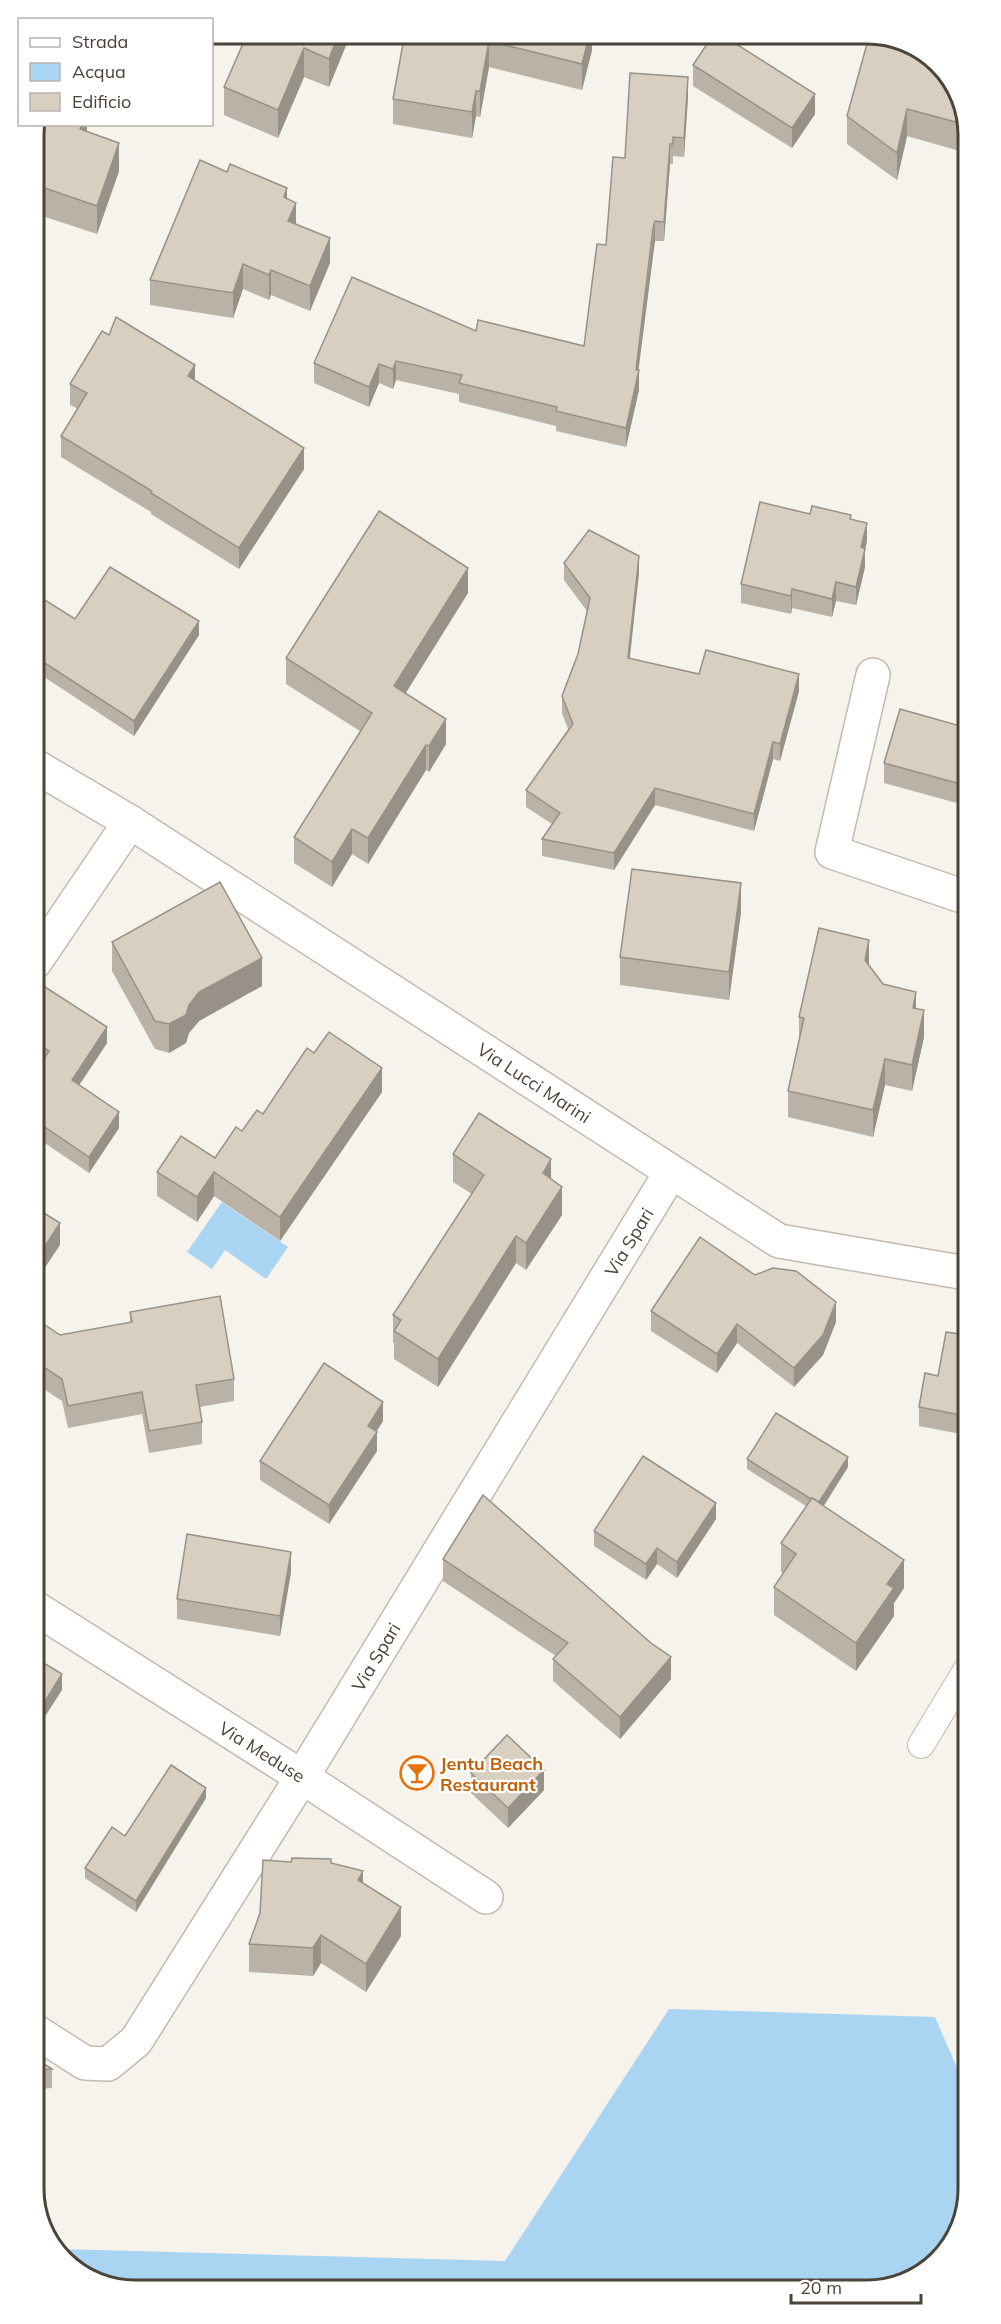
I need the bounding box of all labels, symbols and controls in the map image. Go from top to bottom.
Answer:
legend [18,18,213,126]
text: Strada [72,30,128,53]
text: Acqua [72,60,126,83]
text: Edificio [72,90,131,113]
street label: Via Lucci Marini [473,1038,595,1128]
street label: Via Spari [600,1204,658,1280]
street label: Via Spari [347,1619,405,1695]
street label: Via Meduse [215,1716,309,1788]
place label: Jentu Beach Restaurant [440,1752,543,1796]
bar icon: Jentu Beach Restaurant [399,1755,435,1791]
scale bar [791,2267,922,2305]
text: 20 m [800,2276,842,2299]

